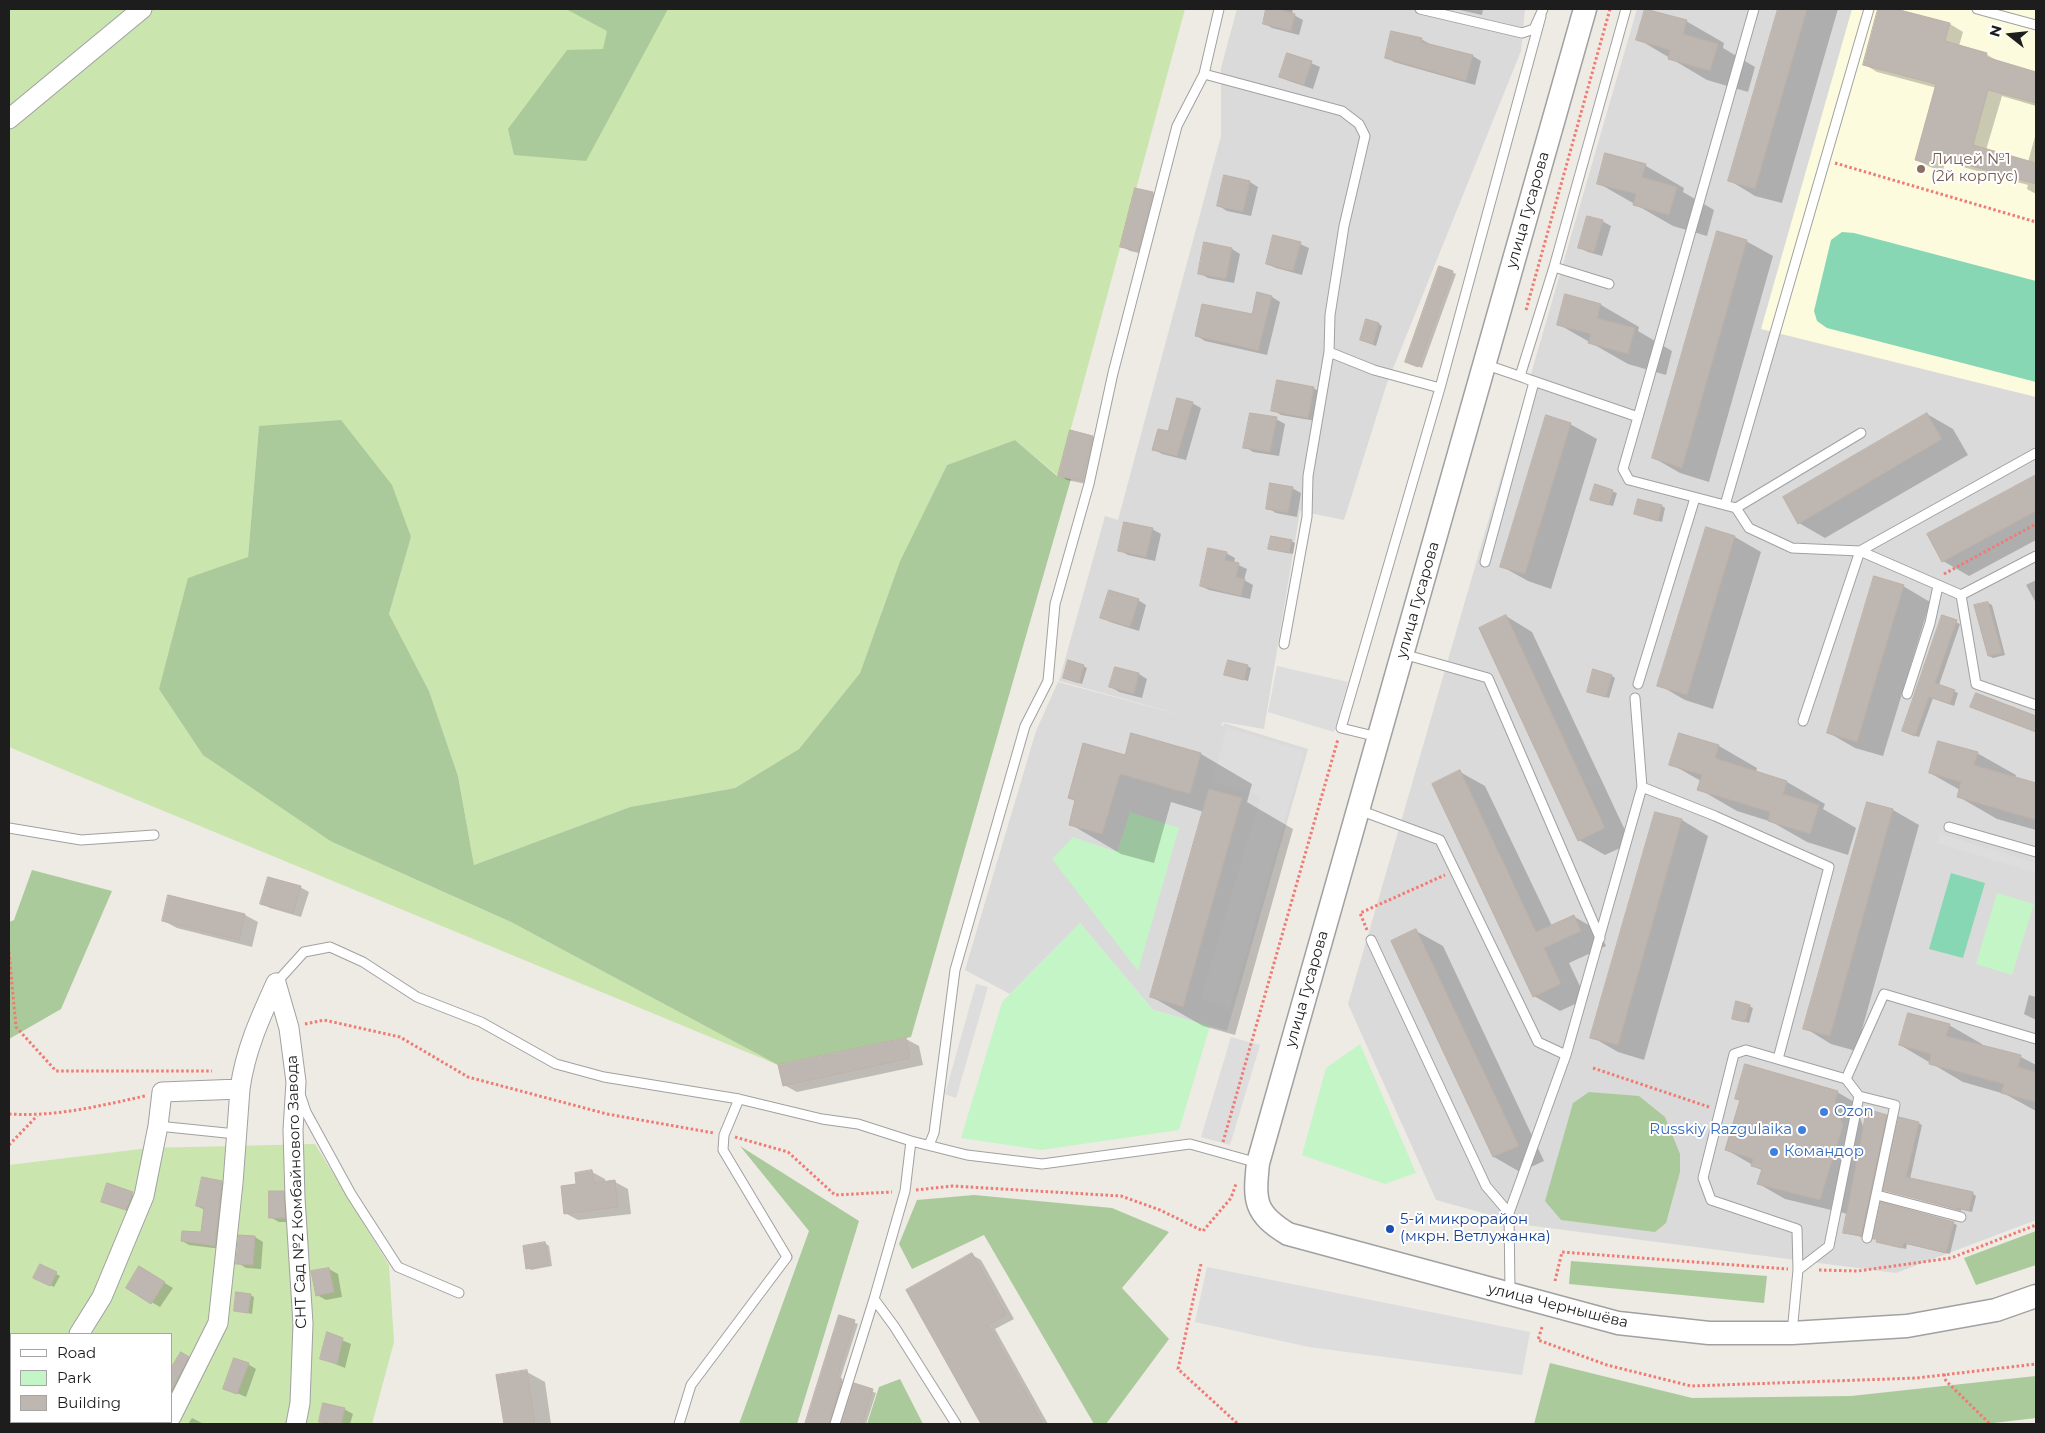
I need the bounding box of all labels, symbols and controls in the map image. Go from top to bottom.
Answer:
north arrow [1985,10,2035,60]
text: N [1985,23,2006,39]
street label: улица Гусарова [1503,150,1553,270]
place label: Лицей №1 (2й корпус) [1931,151,2018,186]
marker: Лицей №1 (2й корпус) [1915,163,1927,175]
street label: улица Гусарова [1393,540,1443,660]
street label: улица Гусарова [1282,929,1332,1049]
street label: СНТ Сад №2 Комбайнового Завода [283,1055,311,1329]
place label: Ozon [1834,1103,1874,1121]
marker: Ozon [1818,1106,1830,1118]
place label: Russkiy Razgulaika [1649,1121,1792,1139]
marker: Russkiy Razgulaika [1796,1124,1808,1136]
place label: Командор [1784,1143,1864,1161]
marker: Командор [1768,1146,1780,1158]
place label: 5-й микрорайон (мкрн. Ветлужанка) [1400,1211,1551,1246]
marker: 5-й микрорайон (мкрн. Ветлужанка) [1384,1223,1396,1235]
street label: улица Чернышёва [1486,1280,1630,1332]
legend [10,1333,172,1423]
text: Road [57,1343,96,1362]
text: Park [57,1368,91,1387]
text: Building [57,1393,121,1412]

